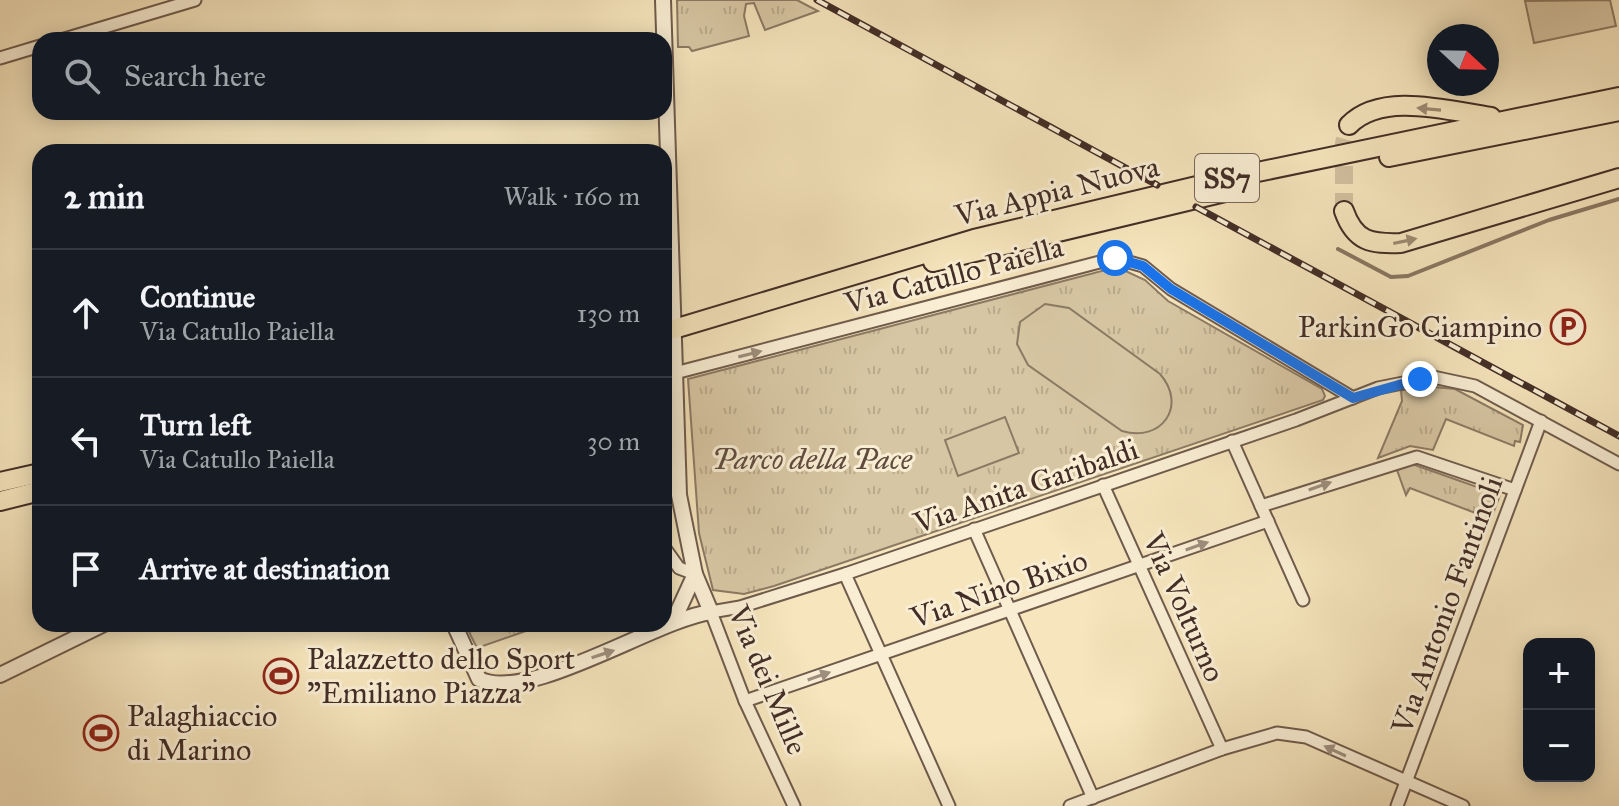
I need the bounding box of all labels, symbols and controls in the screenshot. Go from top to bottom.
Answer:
north arrow [1427,24,1499,96]
search box [32,32,672,120]
icon: search [60,54,104,98]
text: Search here [124,58,266,94]
one-way arrow [1416,102,1441,115]
street label: Via Appia Nuova [950,148,1163,234]
road number: SS7 [1195,154,1259,202]
text: 2 min [64,176,144,217]
text: Walk · 160 m [504,180,640,212]
street label: Via Catullo Paiella [840,228,1067,322]
one-way arrow [1392,234,1417,246]
route start [1097,240,1133,276]
text: Continue [140,279,255,315]
icon: ahead [64,291,108,335]
text: 130 m [577,297,640,329]
parking icon: ParkinGo Ciampino [1549,308,1587,346]
place label: ParkinGo Ciampino [1298,309,1542,345]
text: Via Catullo Paiella [140,315,335,347]
one-way arrow [738,347,763,359]
route end [1402,361,1438,397]
text: Turn left [140,407,251,443]
icon: left [64,419,108,463]
text: 30 m [587,425,640,457]
street label: Via Anita Garibaldi [908,431,1143,542]
park label: Parco della Pace [712,441,913,477]
text: Via Catullo Paiella [140,443,335,475]
street label: Via Antonio Fantinoli [1383,472,1510,739]
one-way arrow [1309,480,1333,492]
street label: Via Volturno [1135,526,1233,687]
one-way arrow [1186,539,1210,551]
street label: Via Nino Bixio [905,542,1092,636]
icon: arrive [64,547,108,591]
text: Arrive at destination [140,551,390,587]
street label: Via dei Mille [720,599,815,760]
map controls [1523,638,1595,782]
button: + [1523,638,1595,710]
place label: Palazzetto dello Sport "Emiliano Piazza" [307,641,576,711]
one-way arrow [591,648,615,660]
sports icon: Palazzetto dello Sport "Emiliano Piazza" [262,657,300,695]
one-way arrow [808,669,832,682]
place label: Palaghiaccio di Marino [127,698,277,768]
button: − [1523,710,1595,782]
sports icon: Palaghiaccio di Marino [82,714,120,752]
one-way arrow [1324,744,1347,757]

